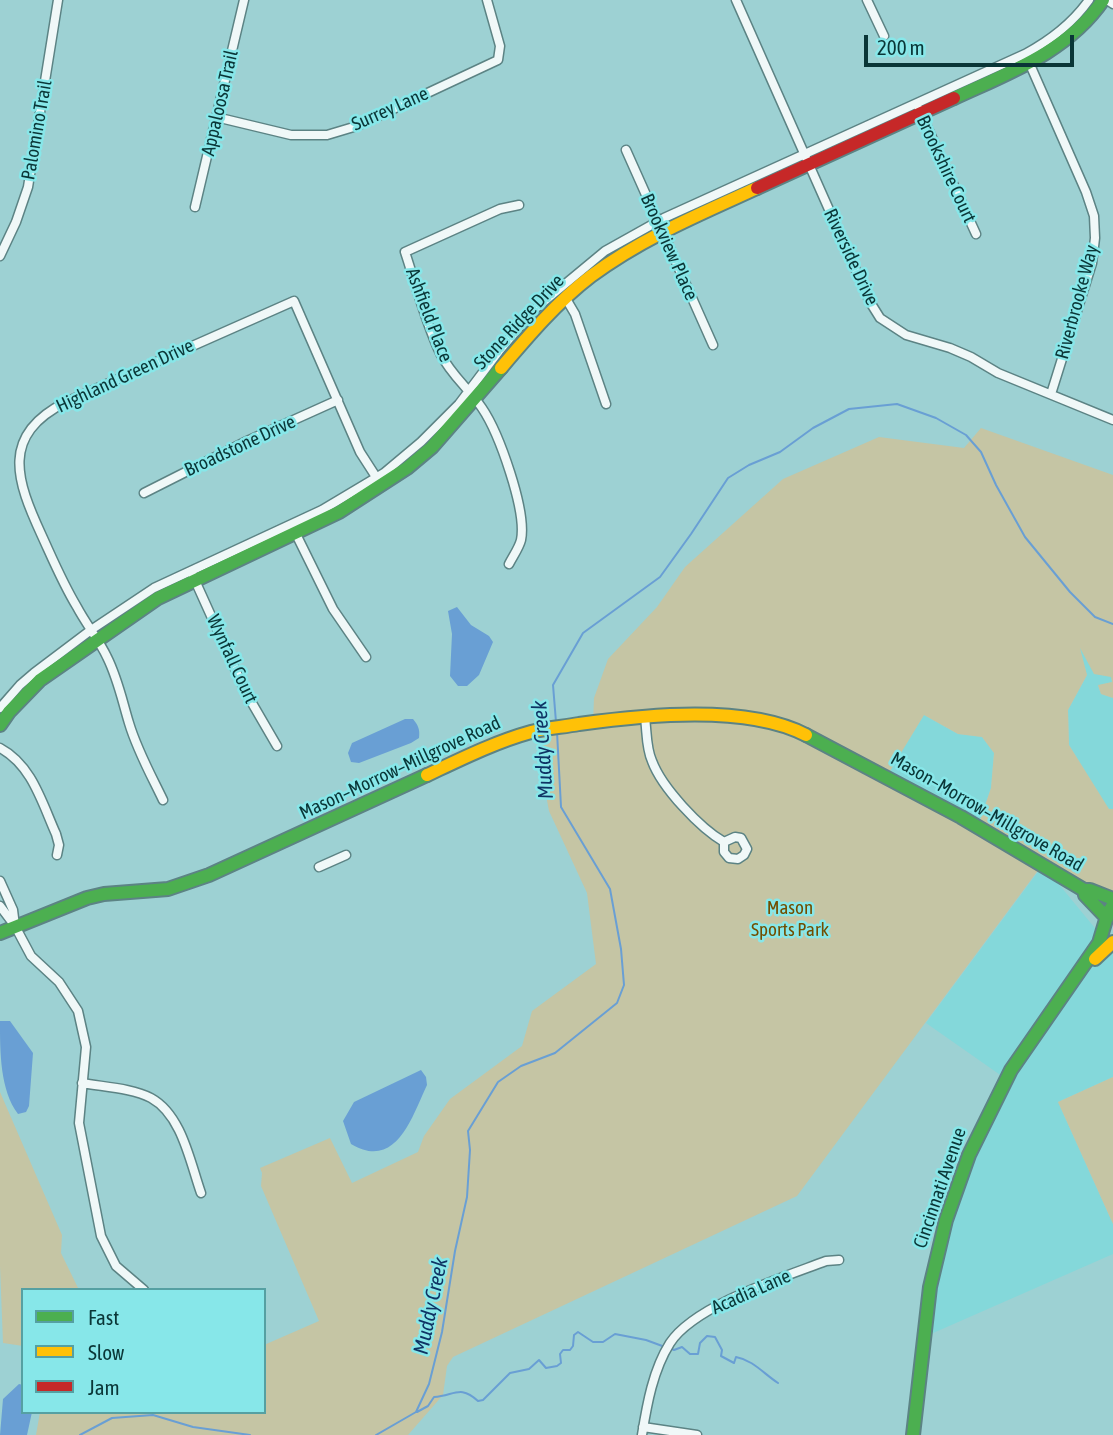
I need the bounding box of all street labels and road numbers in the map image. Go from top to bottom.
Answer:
street label: Appaloosa Trail [197,48,243,158]
street label: Palomino Trail [17,78,57,182]
street label: Surrey Lane [348,82,432,136]
street label: Brookshire Court [911,112,981,226]
street label: Brookview Place [635,190,703,304]
street label: Riverside Drive [819,205,883,309]
street label: Riverbrooke Way [1051,242,1103,362]
street label: Ashfield Place [401,265,457,365]
street label: Stone Ridge Drive [469,270,569,374]
street label: Highland Green Drive [53,334,197,418]
street label: Broadstone Drive [181,410,299,482]
street label: Wynfall Court [202,611,262,707]
street label: Mason–Morrow–Millgrove Road [296,711,504,825]
street label: Mason–Morrow–Millgrove Road [886,747,1088,877]
street label: Cincinnati Avenue [909,1125,971,1251]
street label: Acadia Lane [708,1264,794,1320]

